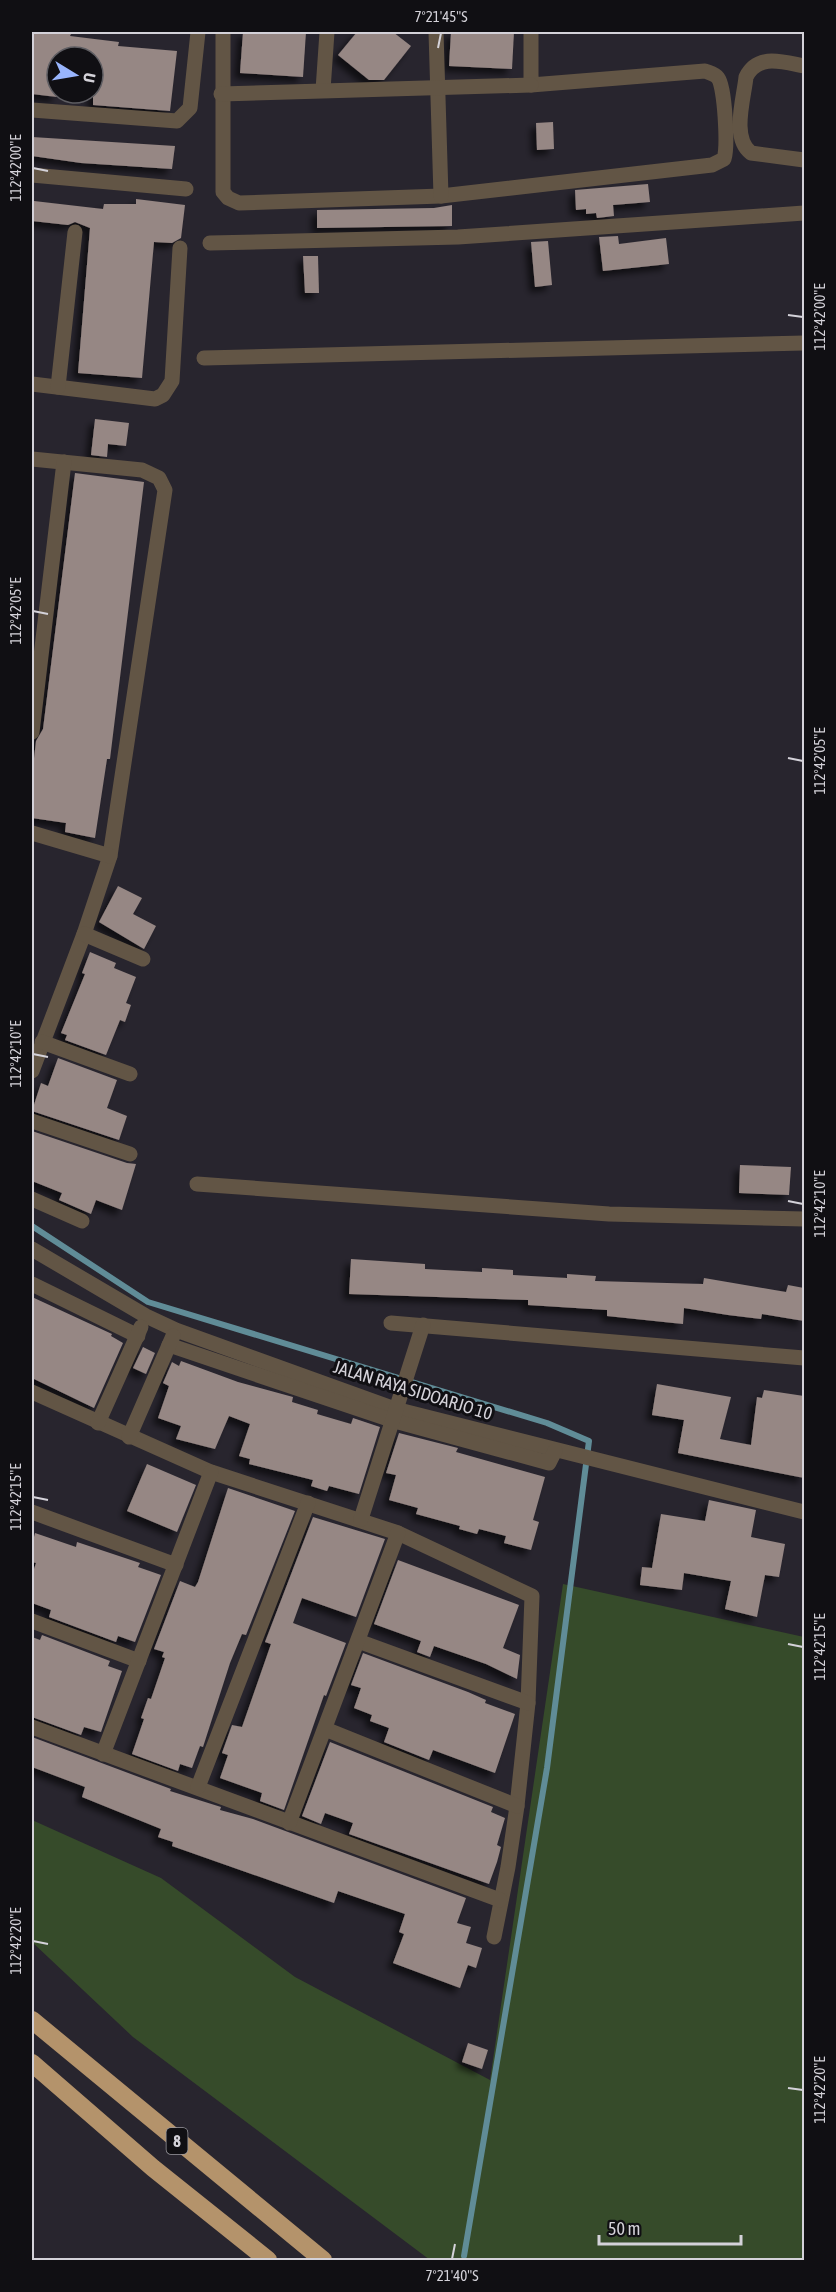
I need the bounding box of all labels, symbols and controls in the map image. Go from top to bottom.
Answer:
text: 7°21'45"S [414,8,468,25]
north arrow [45,45,105,105]
text: U [80,72,99,84]
text: 112°42'00"E [7,134,24,202]
text: 112°42'00"E [811,283,828,351]
text: 112°42'05"E [7,577,24,645]
text: 112°42'05"E [811,727,828,795]
text: 112°42'10"E [7,1020,24,1088]
text: 112°42'10"E [811,1170,828,1238]
street label: JALAN RAYA SIDOARJO 10 [331,1356,495,1424]
text: 112°42'15"E [7,1463,24,1531]
text: 112°42'15"E [811,1613,828,1681]
text: 112°42'20"E [7,1907,24,1975]
text: 112°42'20"E [811,2056,828,2124]
road number: 8 [166,2128,188,2154]
scale bar [599,2208,742,2246]
text: 50 m [608,2218,640,2239]
text: 7°21'40"S [425,2267,479,2284]

